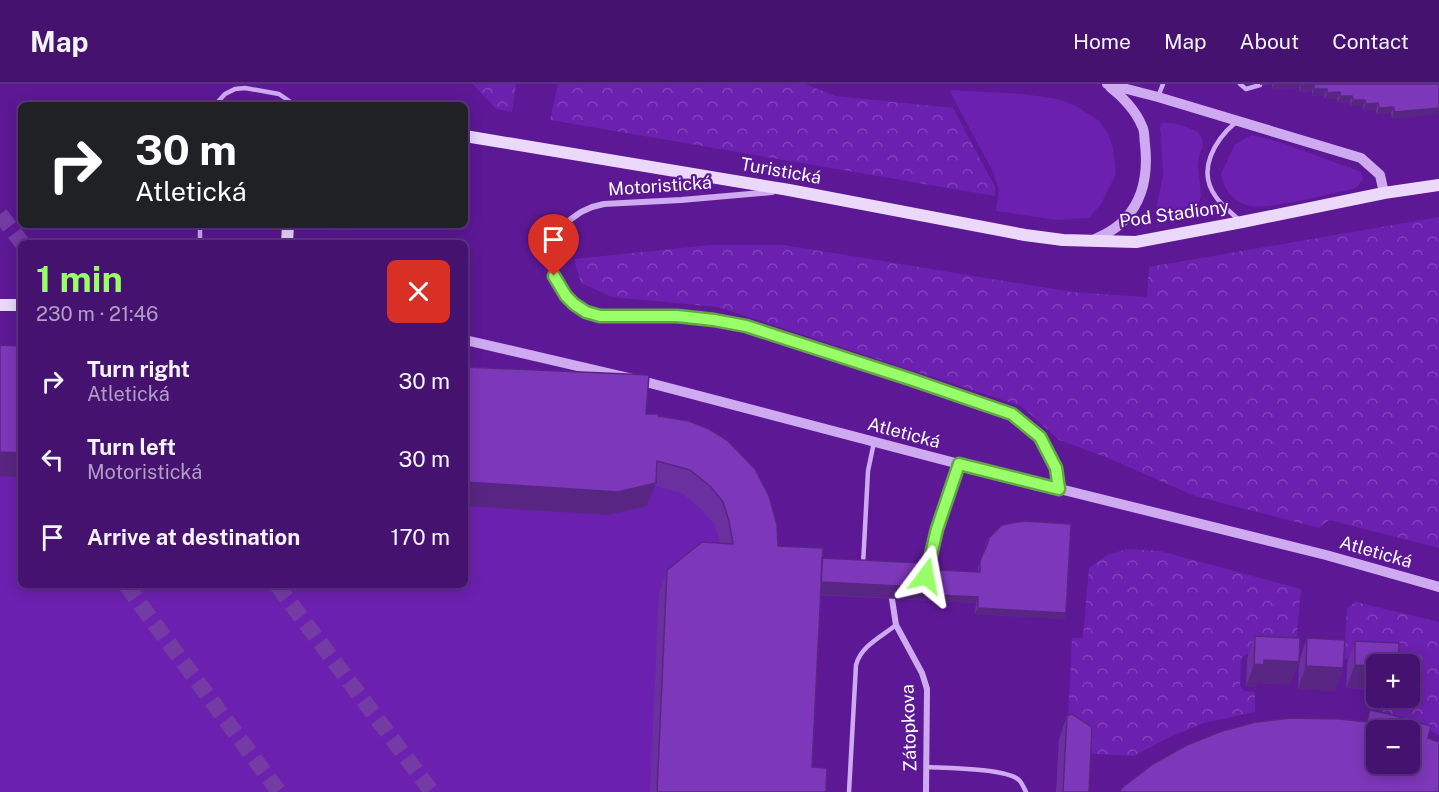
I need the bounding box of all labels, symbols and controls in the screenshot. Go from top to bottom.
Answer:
text: Map [30,25,89,58]
text: Home [1073,29,1131,54]
text: Map [1164,29,1207,54]
text: About [1240,29,1299,54]
text: Contact [1332,29,1409,54]
text: 30 m [135,125,237,174]
icon: right [36,126,114,204]
street label: Turistická [739,153,823,188]
street label: Motoristická [607,171,713,200]
text: Atletická [135,175,247,207]
street label: Pod Stadiony [1118,195,1230,232]
pin [528,214,579,276]
icon: arrive [537,223,570,256]
text: 1 min [36,258,123,300]
button: close [387,260,450,323]
text: 230 m · 21:46 [36,302,158,326]
text: Turn right [87,356,190,382]
icon: right [36,365,69,398]
text: 30 m [398,368,450,394]
text: Atletická [87,382,170,406]
street label: Atletická [865,413,943,452]
text: Turn left [87,434,176,460]
icon: left [36,443,69,476]
text: 30 m [398,446,450,472]
text: Motoristická [87,460,202,484]
icon: arrive [36,521,69,554]
text: Arrive at destination [87,524,300,550]
text: 170 m [390,524,450,550]
street label: Atletická [1337,531,1415,572]
position arrow [894,544,958,608]
map controls [1366,654,1420,774]
button: + [1366,654,1420,708]
street label: Zátopkova [896,684,921,772]
button: − [1366,720,1420,774]

